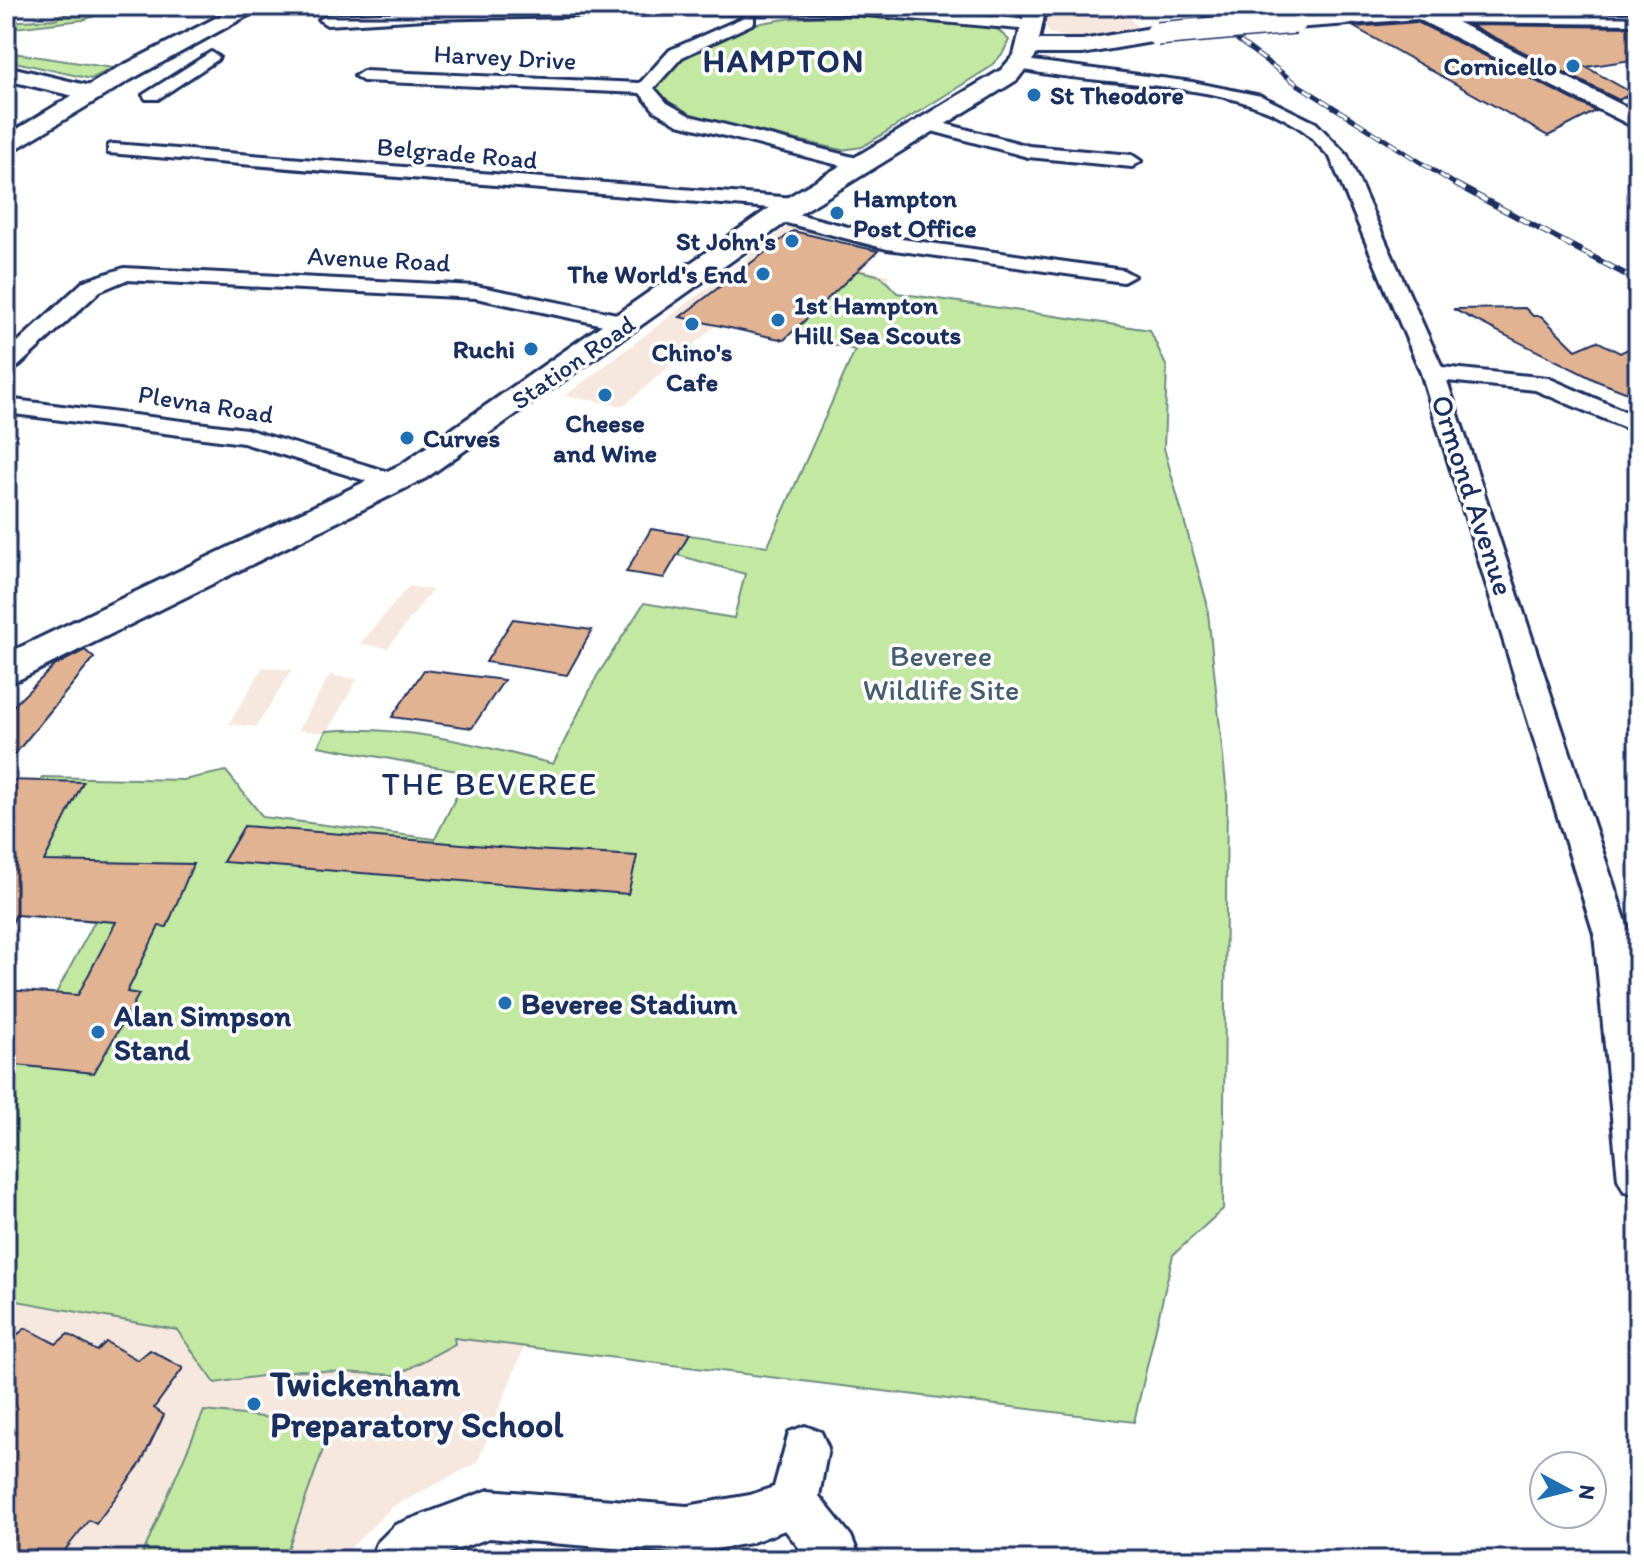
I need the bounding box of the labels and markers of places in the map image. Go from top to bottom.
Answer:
place label: Cornicello [1443,50,1557,82]
marker: Cornicello [1564,57,1582,75]
place label: St Theodore [1050,79,1184,111]
marker: St Theodore [1025,86,1043,104]
place label: Hampton Post Office [853,182,977,244]
marker: Hampton Post Office [828,204,846,222]
place label: St John's [676,225,776,257]
marker: St John's [783,232,801,250]
place label: The World's End [566,258,748,290]
marker: The World's End [754,265,772,283]
place label: 1st Hampton Hill Sea Scouts [794,289,962,351]
marker: 1st Hampton Hill Sea Scouts [769,311,787,329]
marker: Chino's Cafe [683,315,701,333]
place label: Ruchi [453,333,515,365]
place label: Chino's Cafe [652,336,733,398]
marker: Ruchi [522,340,540,358]
marker: Cheese and Wine [596,386,614,404]
place label: Cheese and Wine [553,407,657,469]
place label: Curves [423,422,501,454]
marker: Curves [398,429,416,447]
place label: Beveree Stadium [521,985,738,1022]
marker: Beveree Stadium [496,994,514,1012]
place label: Alan Simpson Stand [113,997,291,1068]
marker: Alan Simpson Stand [89,1023,107,1041]
place label: Twickenham Preparatory School [269,1362,564,1446]
marker: Twickenham Preparatory School [245,1395,263,1413]

